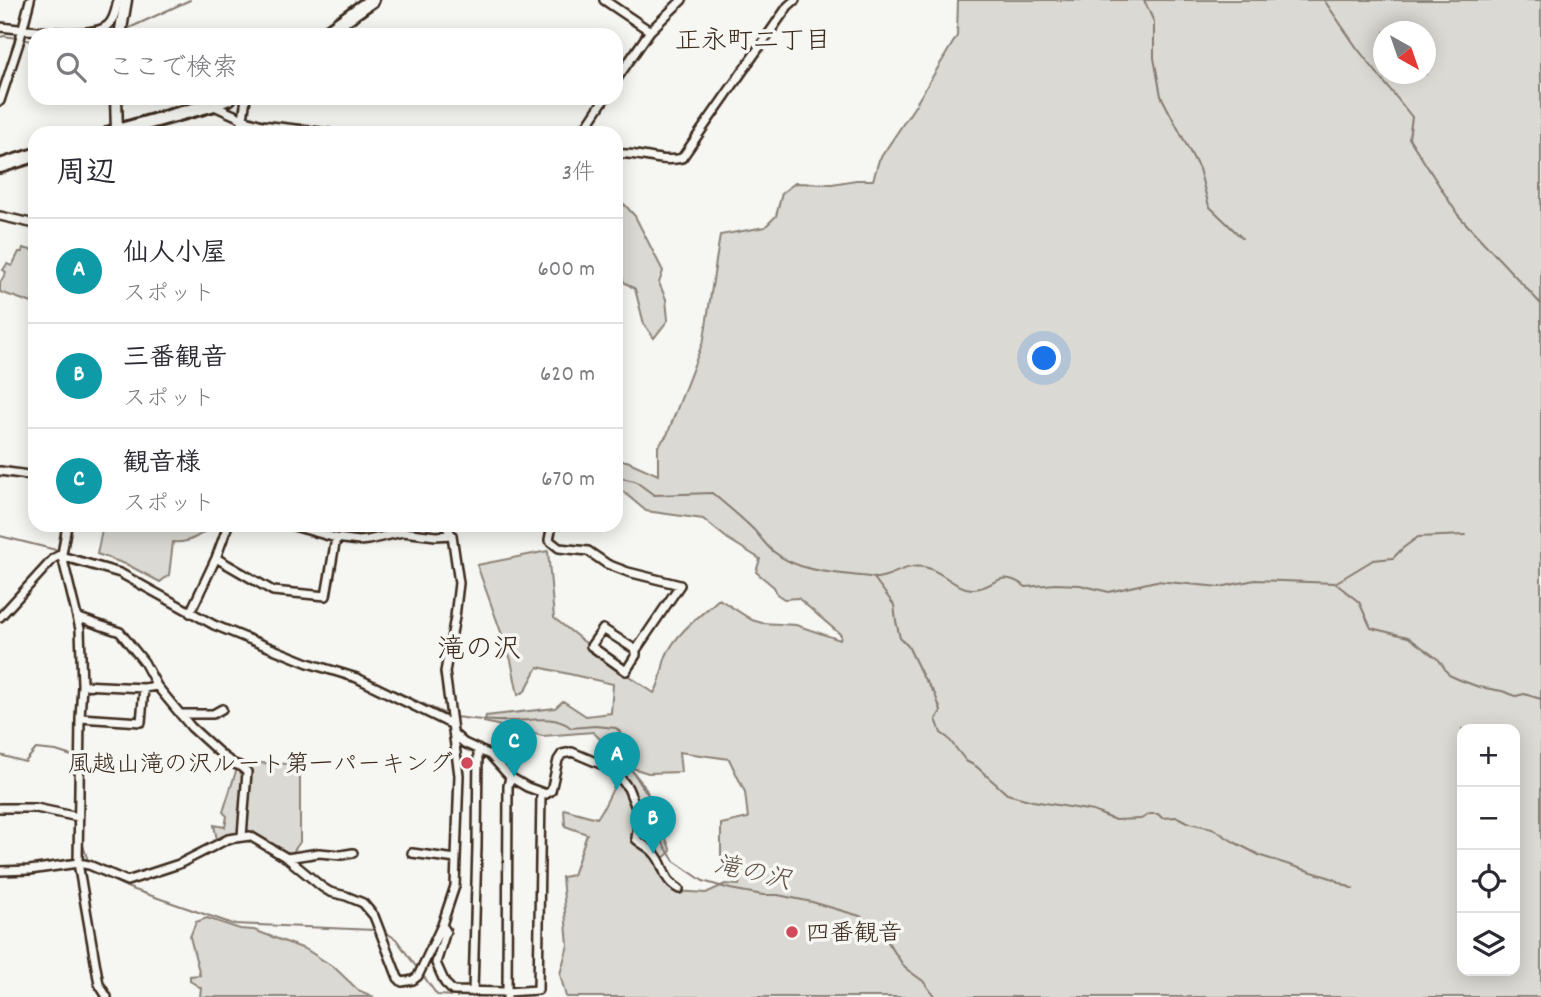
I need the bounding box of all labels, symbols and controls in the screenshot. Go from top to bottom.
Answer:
north arrow [1373,21,1436,84]
district label: 正永町二丁目 [675,24,831,61]
search box [28,28,623,105]
icon: search [52,48,90,86]
text: ここで検索 [108,51,238,88]
text: 周辺 [56,154,116,197]
text: 3件 [562,158,595,191]
text: 仙人小屋 [123,236,227,273]
text: A [73,254,85,287]
text: 600 m [538,254,595,287]
text: スポット [123,279,215,312]
text: 三番観音 [123,341,227,378]
your location [1027,341,1061,375]
text: B [74,359,84,392]
text: 620 m [540,359,595,392]
text: スポット [123,384,215,417]
text: 観音様 [123,446,201,483]
text: C [73,464,85,497]
text: 670 m [541,464,595,497]
text: スポット [123,489,215,522]
district label: 滝の沢 [437,632,521,672]
pin: C [491,719,537,777]
map controls [1457,724,1520,976]
button: + [1457,724,1520,787]
pin: A [594,732,640,790]
place label: 風越山滝の沢ルート第一パーキング [68,749,453,783]
marker: 風越山滝の沢ルート第一パーキング [459,755,475,771]
button: − [1457,787,1520,850]
pin: B [630,796,676,854]
water label: 滝の沢 [710,848,795,901]
button: locate [1457,850,1520,913]
button: layers [1457,913,1520,976]
place label: 四番観音 [806,918,902,952]
marker: 四番観音 [784,924,800,940]

